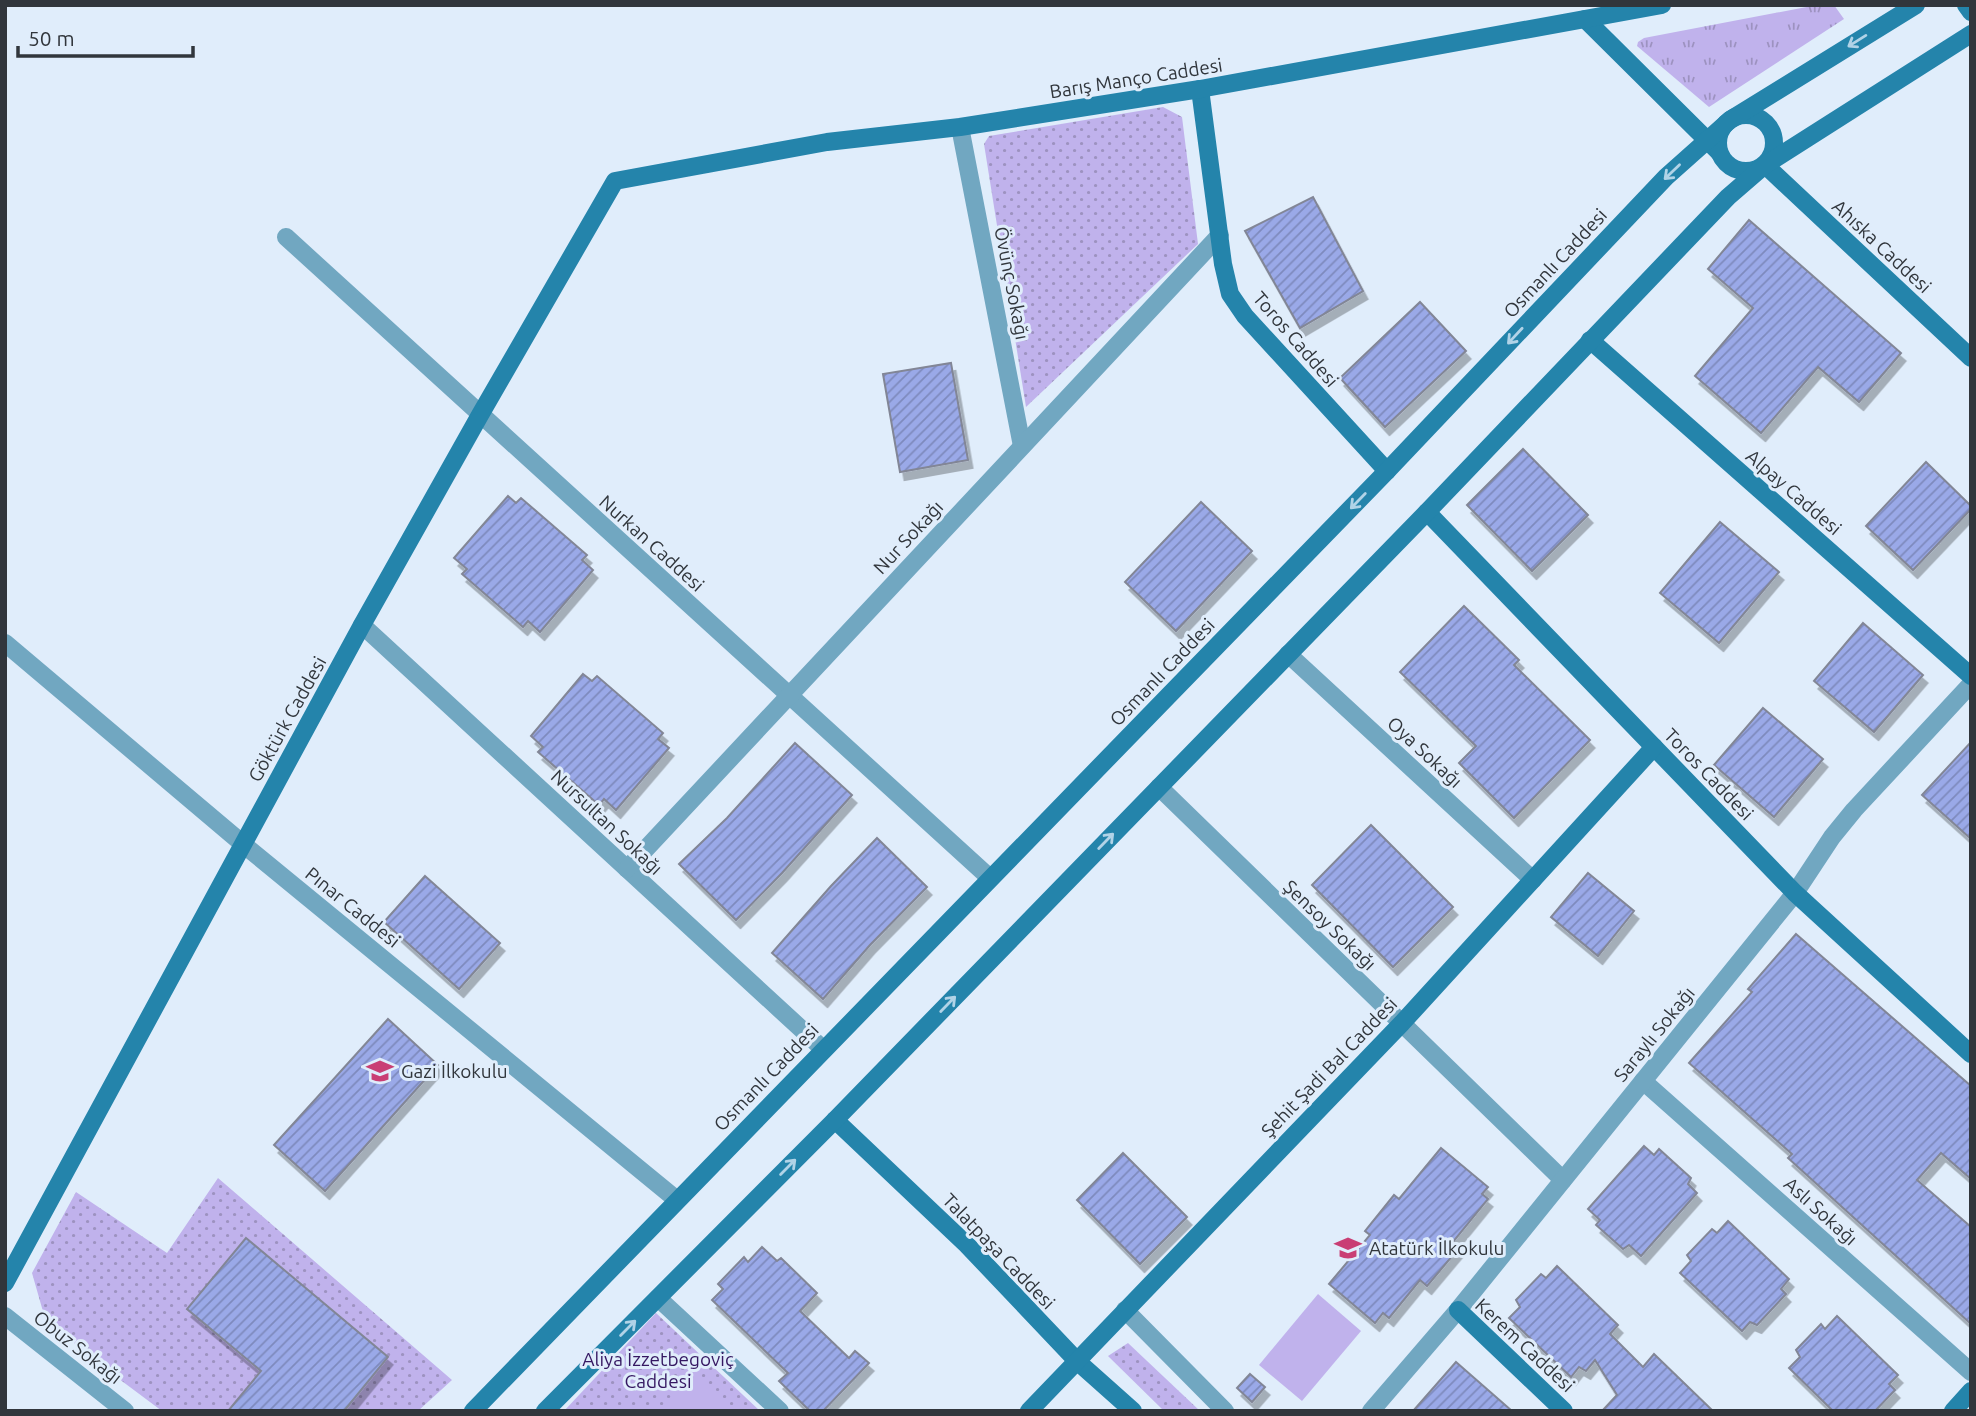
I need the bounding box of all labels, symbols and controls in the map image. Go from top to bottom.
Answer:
scale bar [18,14,192,58]
text: 50 m [28,26,75,50]
one-way arrow [1848,35,1868,49]
street label: Barış Manço Caddesi [1048,53,1224,103]
one-way arrow [1664,163,1681,180]
street label: Ahıska Caddesi [1828,195,1936,297]
street label: Osmanlı Caddesi [1499,204,1611,322]
street label: Övünç Sokağı [990,225,1034,341]
street label: Toros Caddesi [1249,287,1343,391]
one-way arrow [1507,327,1523,345]
street label: Alpay Caddesi [1742,445,1846,539]
street label: Nurkan Caddesi [595,490,709,596]
one-way arrow [1350,492,1367,509]
street label: Nur Sokağı [869,496,947,578]
street label: Osmanlı Caddesi [1105,614,1219,730]
street label: Göktürk Caddesi [243,653,331,785]
street label: Oya Sokağı [1383,712,1467,792]
street label: Toros Caddesi [1660,724,1758,824]
street label: Nursultan Sokağı [547,765,667,879]
one-way arrow [1098,833,1115,850]
street label: Pınar Caddesi [301,862,405,952]
street label: Şensoy Sokağı [1279,875,1381,975]
street label: Saraylı Sokağı [1609,982,1699,1086]
street label: Şehit Şadi Bal Caddesi [1257,993,1401,1141]
one-way arrow [939,996,956,1013]
street label: Osmanlı Caddesi [709,1019,823,1135]
school or university icon: Gazi İlkokulu [365,1056,395,1086]
place label: Gazi İlkokulu [401,1060,508,1082]
one-way arrow [780,1159,797,1176]
street label: Aslı Sokağı [1780,1172,1862,1250]
street label: Talatpaşa Caddesi [938,1189,1060,1313]
school or university icon: Atatürk İlkokulu [1333,1233,1363,1263]
place label: Atatürk İlkokulu [1369,1237,1504,1259]
street label: Kerem Caddesi [1471,1294,1579,1396]
street label: Obuz Sokağı [30,1306,126,1388]
one-way arrow [619,1319,636,1336]
park label: Aliya İzzetbegoviç Caddesi [582,1348,734,1392]

